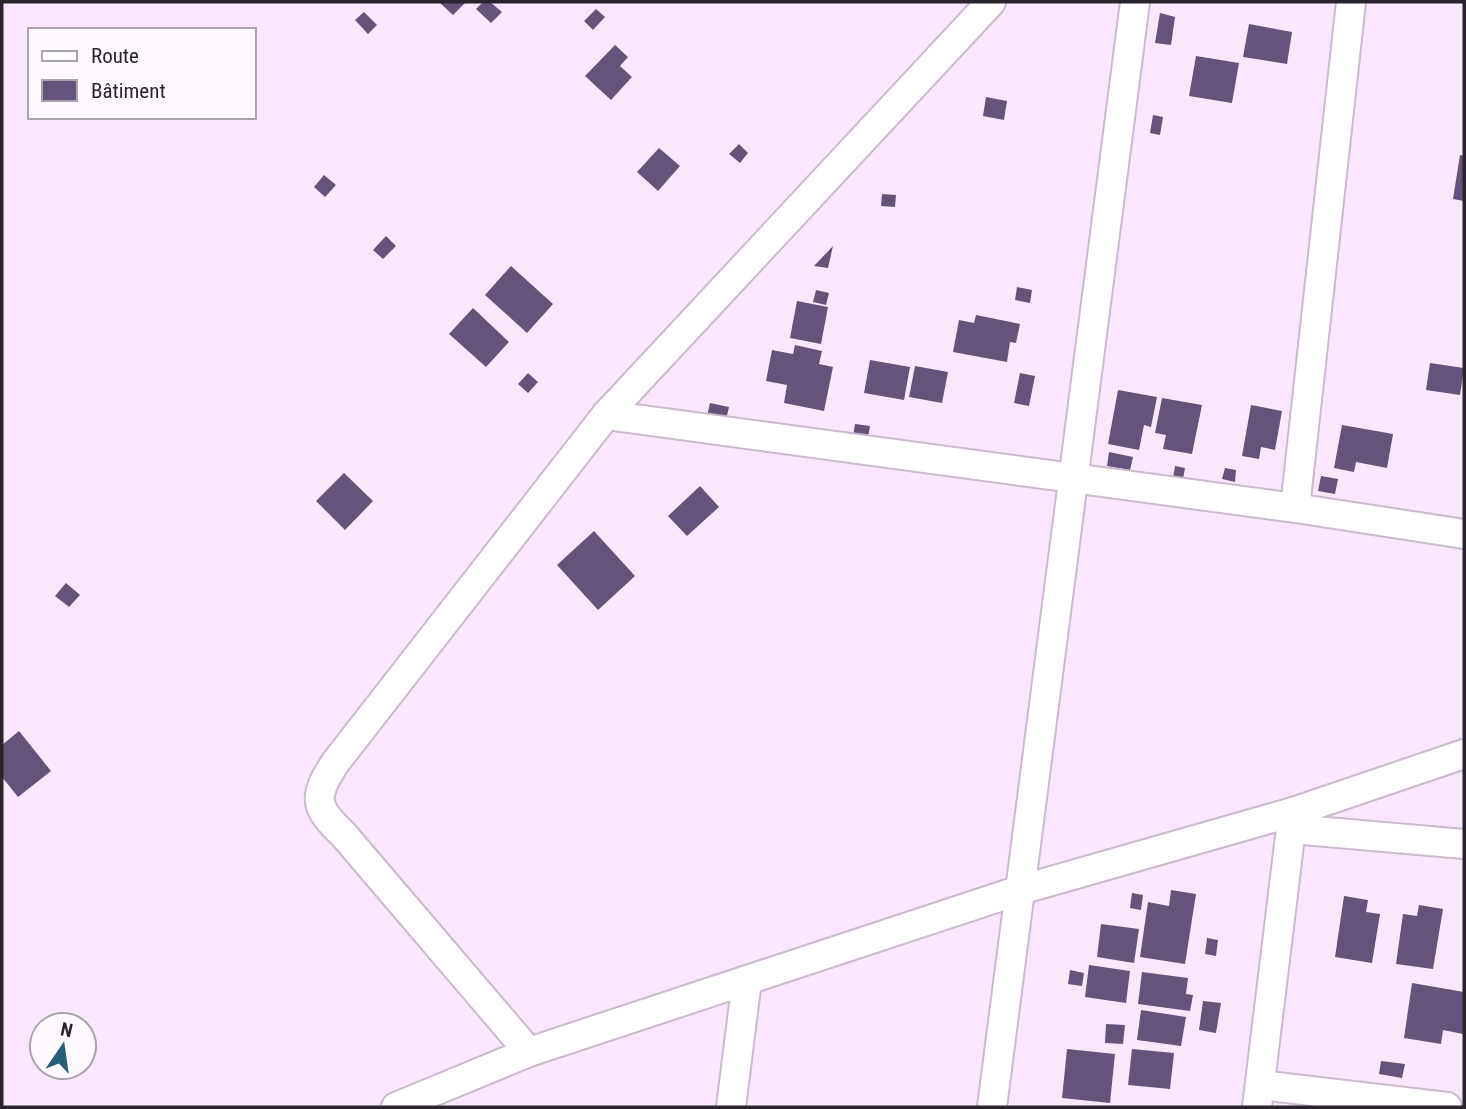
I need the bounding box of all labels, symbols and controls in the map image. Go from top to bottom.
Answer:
legend [28,28,256,119]
text: Route [91,44,139,68]
text: Bâtiment [91,79,166,103]
north arrow [28,1011,98,1081]
text: N [58,1017,75,1042]

